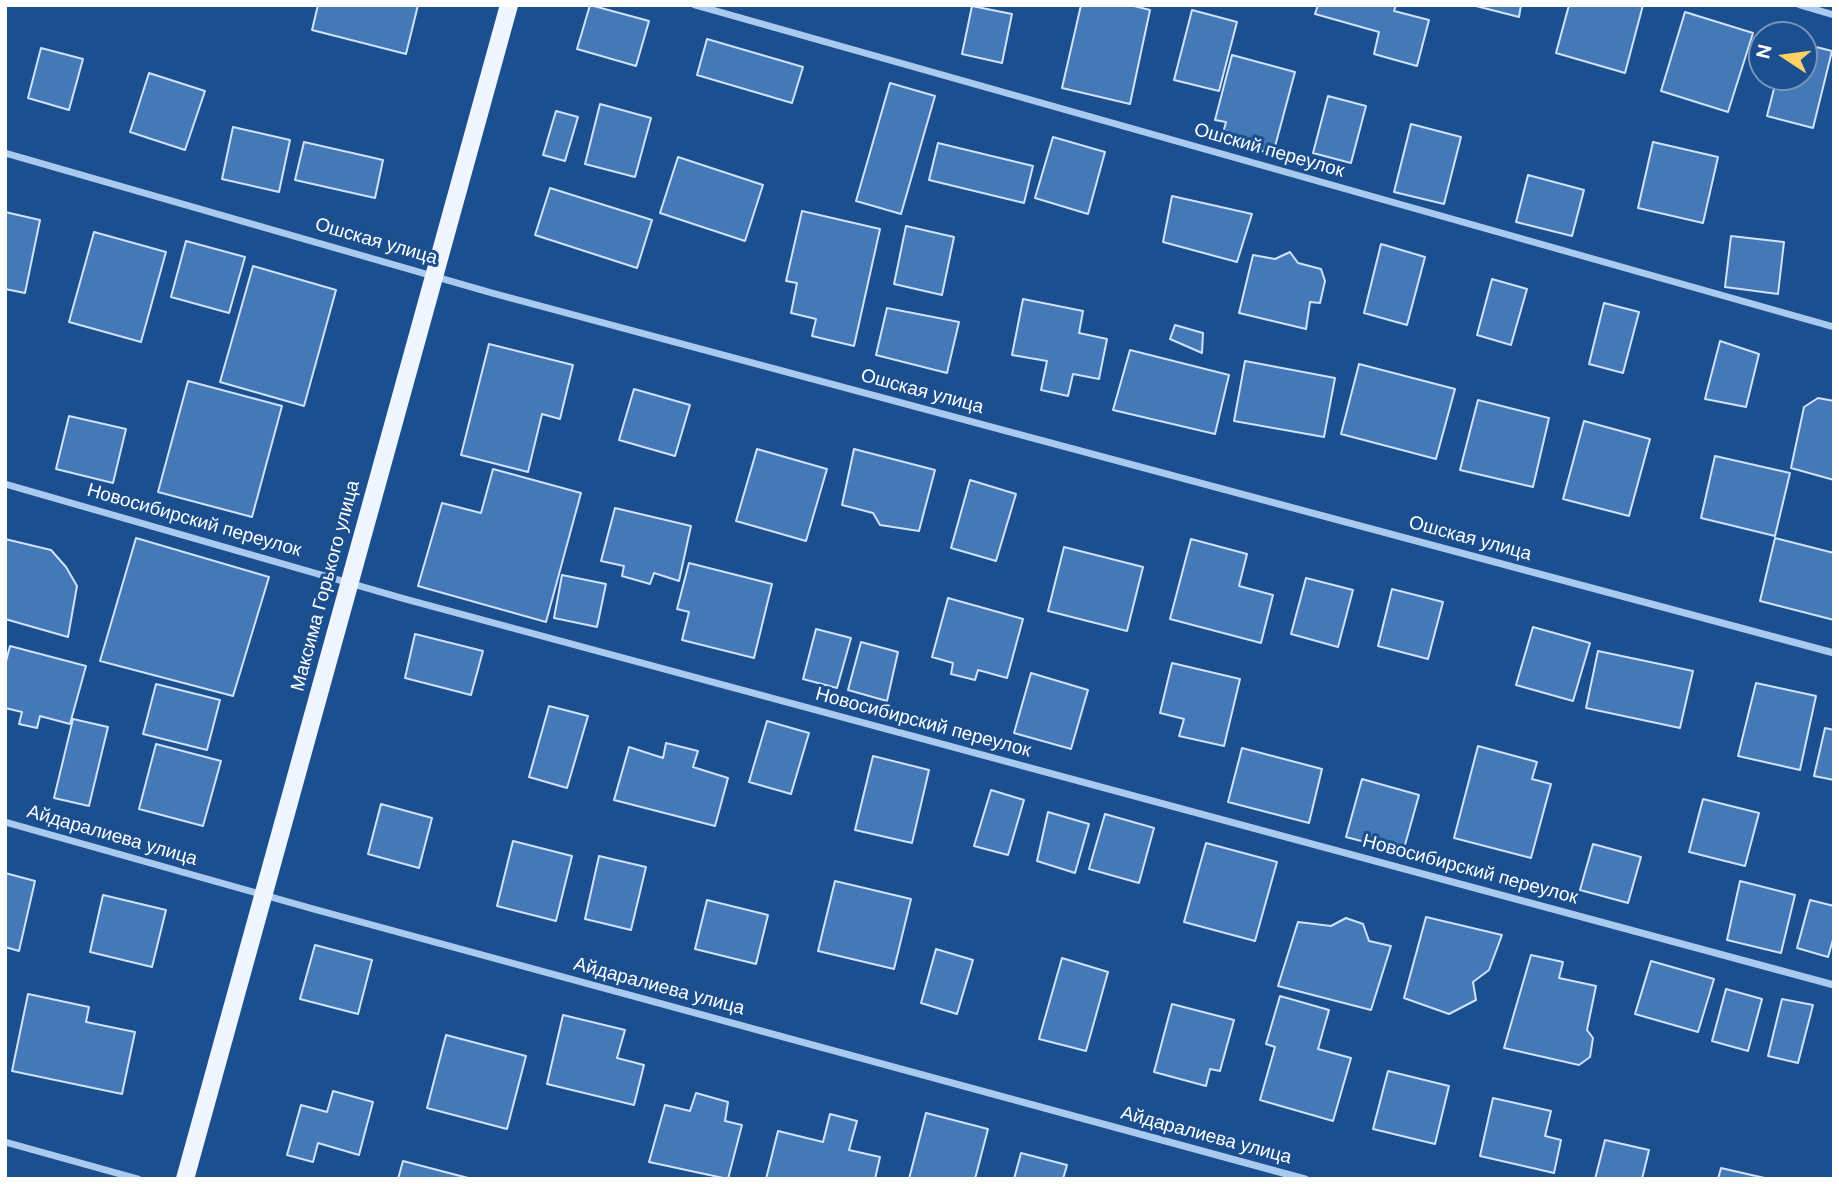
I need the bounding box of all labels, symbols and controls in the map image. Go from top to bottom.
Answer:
north arrow [1748,21,1818,91]
text: N [1750,42,1778,61]
street label: Ошский переулок [1191,119,1347,183]
street label: Ошская улица [312,214,440,270]
street label: Ошская улица [858,365,986,419]
street label: Максима Горького улица [287,478,365,694]
street label: Новосибирский переулок [84,479,304,563]
street label: Ошская улица [1406,512,1534,566]
street label: Новосибирский переулок [813,683,1033,763]
street label: Айдаралиева улица [24,801,200,871]
street label: Новосибирский переулок [1360,830,1580,910]
street label: Айдаралиева улица [571,953,747,1021]
street label: Айдаралиева улица [1118,1102,1294,1170]

